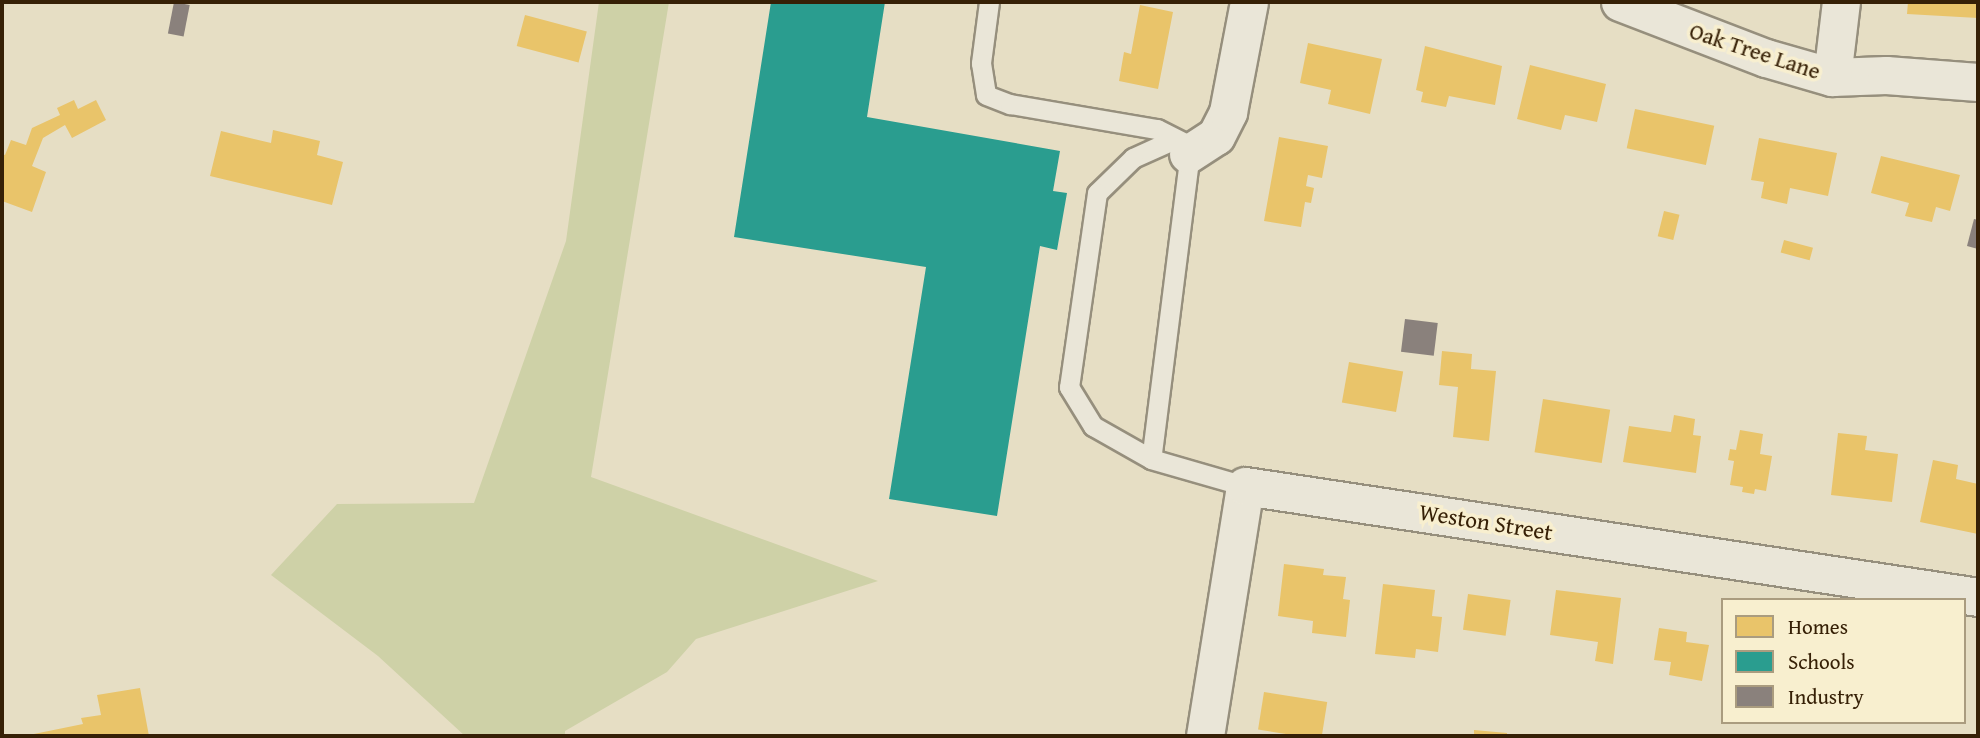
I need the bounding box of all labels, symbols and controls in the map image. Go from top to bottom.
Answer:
street label: Oak Tree Lane [1686,17,1824,85]
street label: Weston Street [1417,498,1555,546]
legend [1721,598,1966,724]
text: Homes [1788,611,1848,642]
text: Schools [1788,646,1855,677]
text: Industry [1788,681,1864,712]

